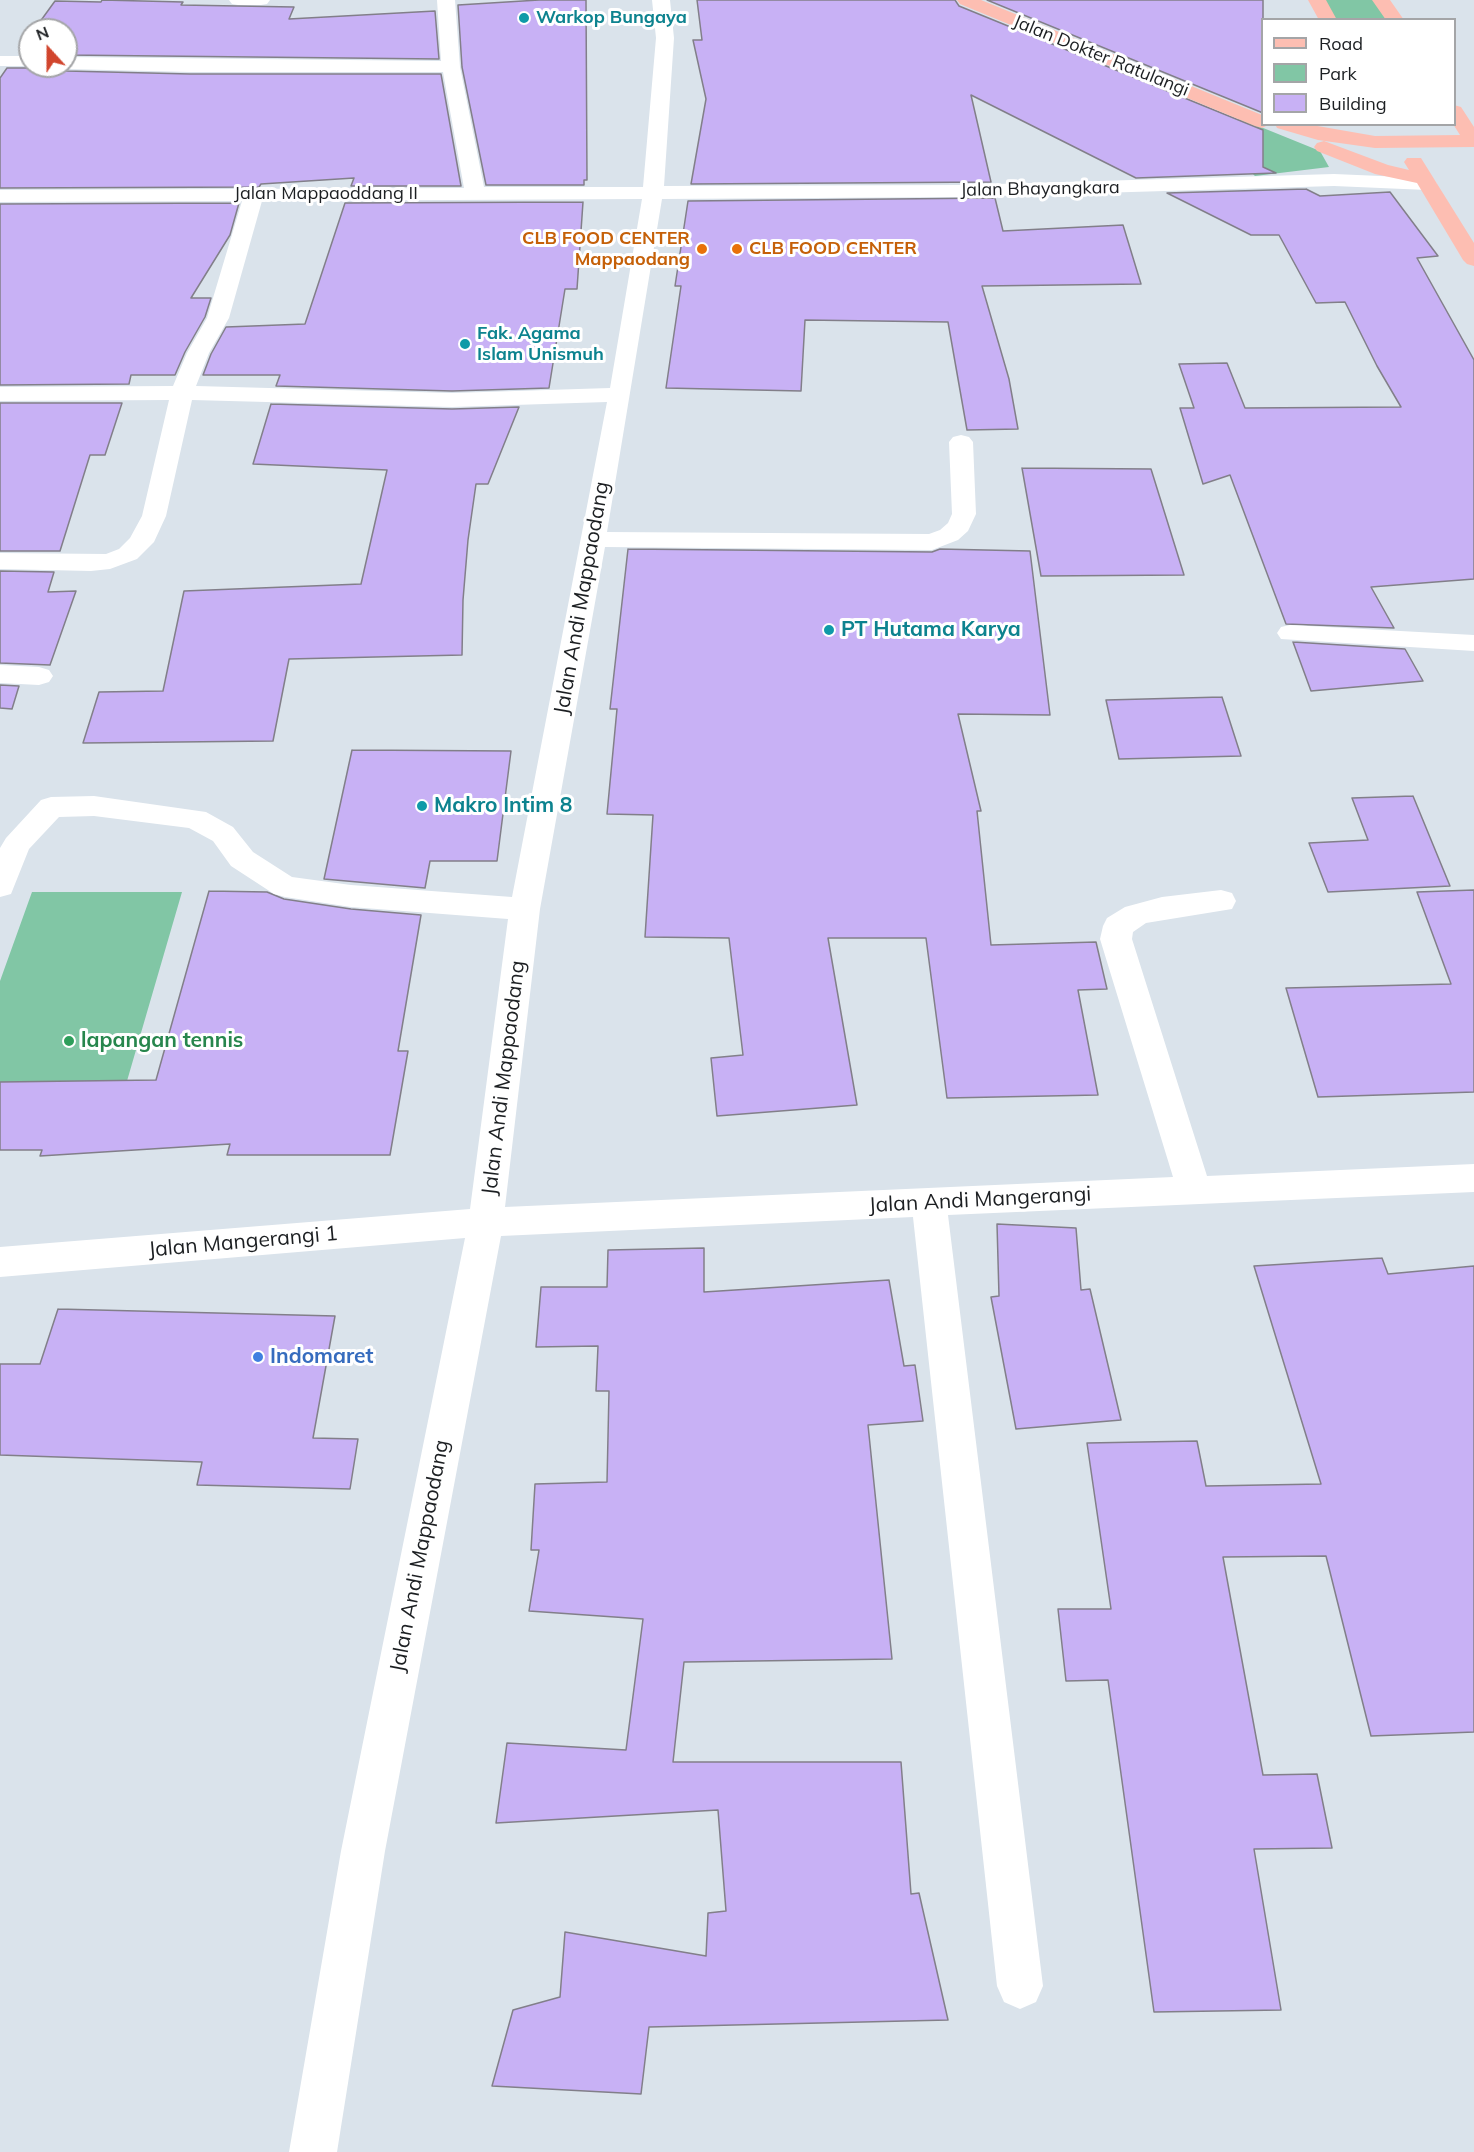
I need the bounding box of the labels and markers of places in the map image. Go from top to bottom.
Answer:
place label: Warkop Bungaya [536,7,687,29]
marker: Warkop Bungaya [517,11,531,25]
place label: CLB FOOD CENTER Mappaodang [522,228,690,270]
place label: CLB FOOD CENTER [749,238,917,260]
marker: CLB FOOD CENTER Mappaodang [695,242,709,256]
marker: CLB FOOD CENTER [730,242,744,256]
place label: Fak. Agama Islam Unismuh [477,323,604,366]
marker: Fak. Agama Islam Unismuh [458,337,472,351]
place label: PT Hutama Karya [841,617,1021,643]
marker: PT Hutama Karya [822,623,836,637]
place label: Makro Intim 8 [434,793,572,819]
marker: Makro Intim 8 [415,799,429,813]
place label: lapangan tennis [81,1028,243,1054]
marker: lapangan tennis [62,1034,76,1048]
place label: Indomaret [270,1344,373,1370]
marker: Indomaret [251,1350,265,1364]

